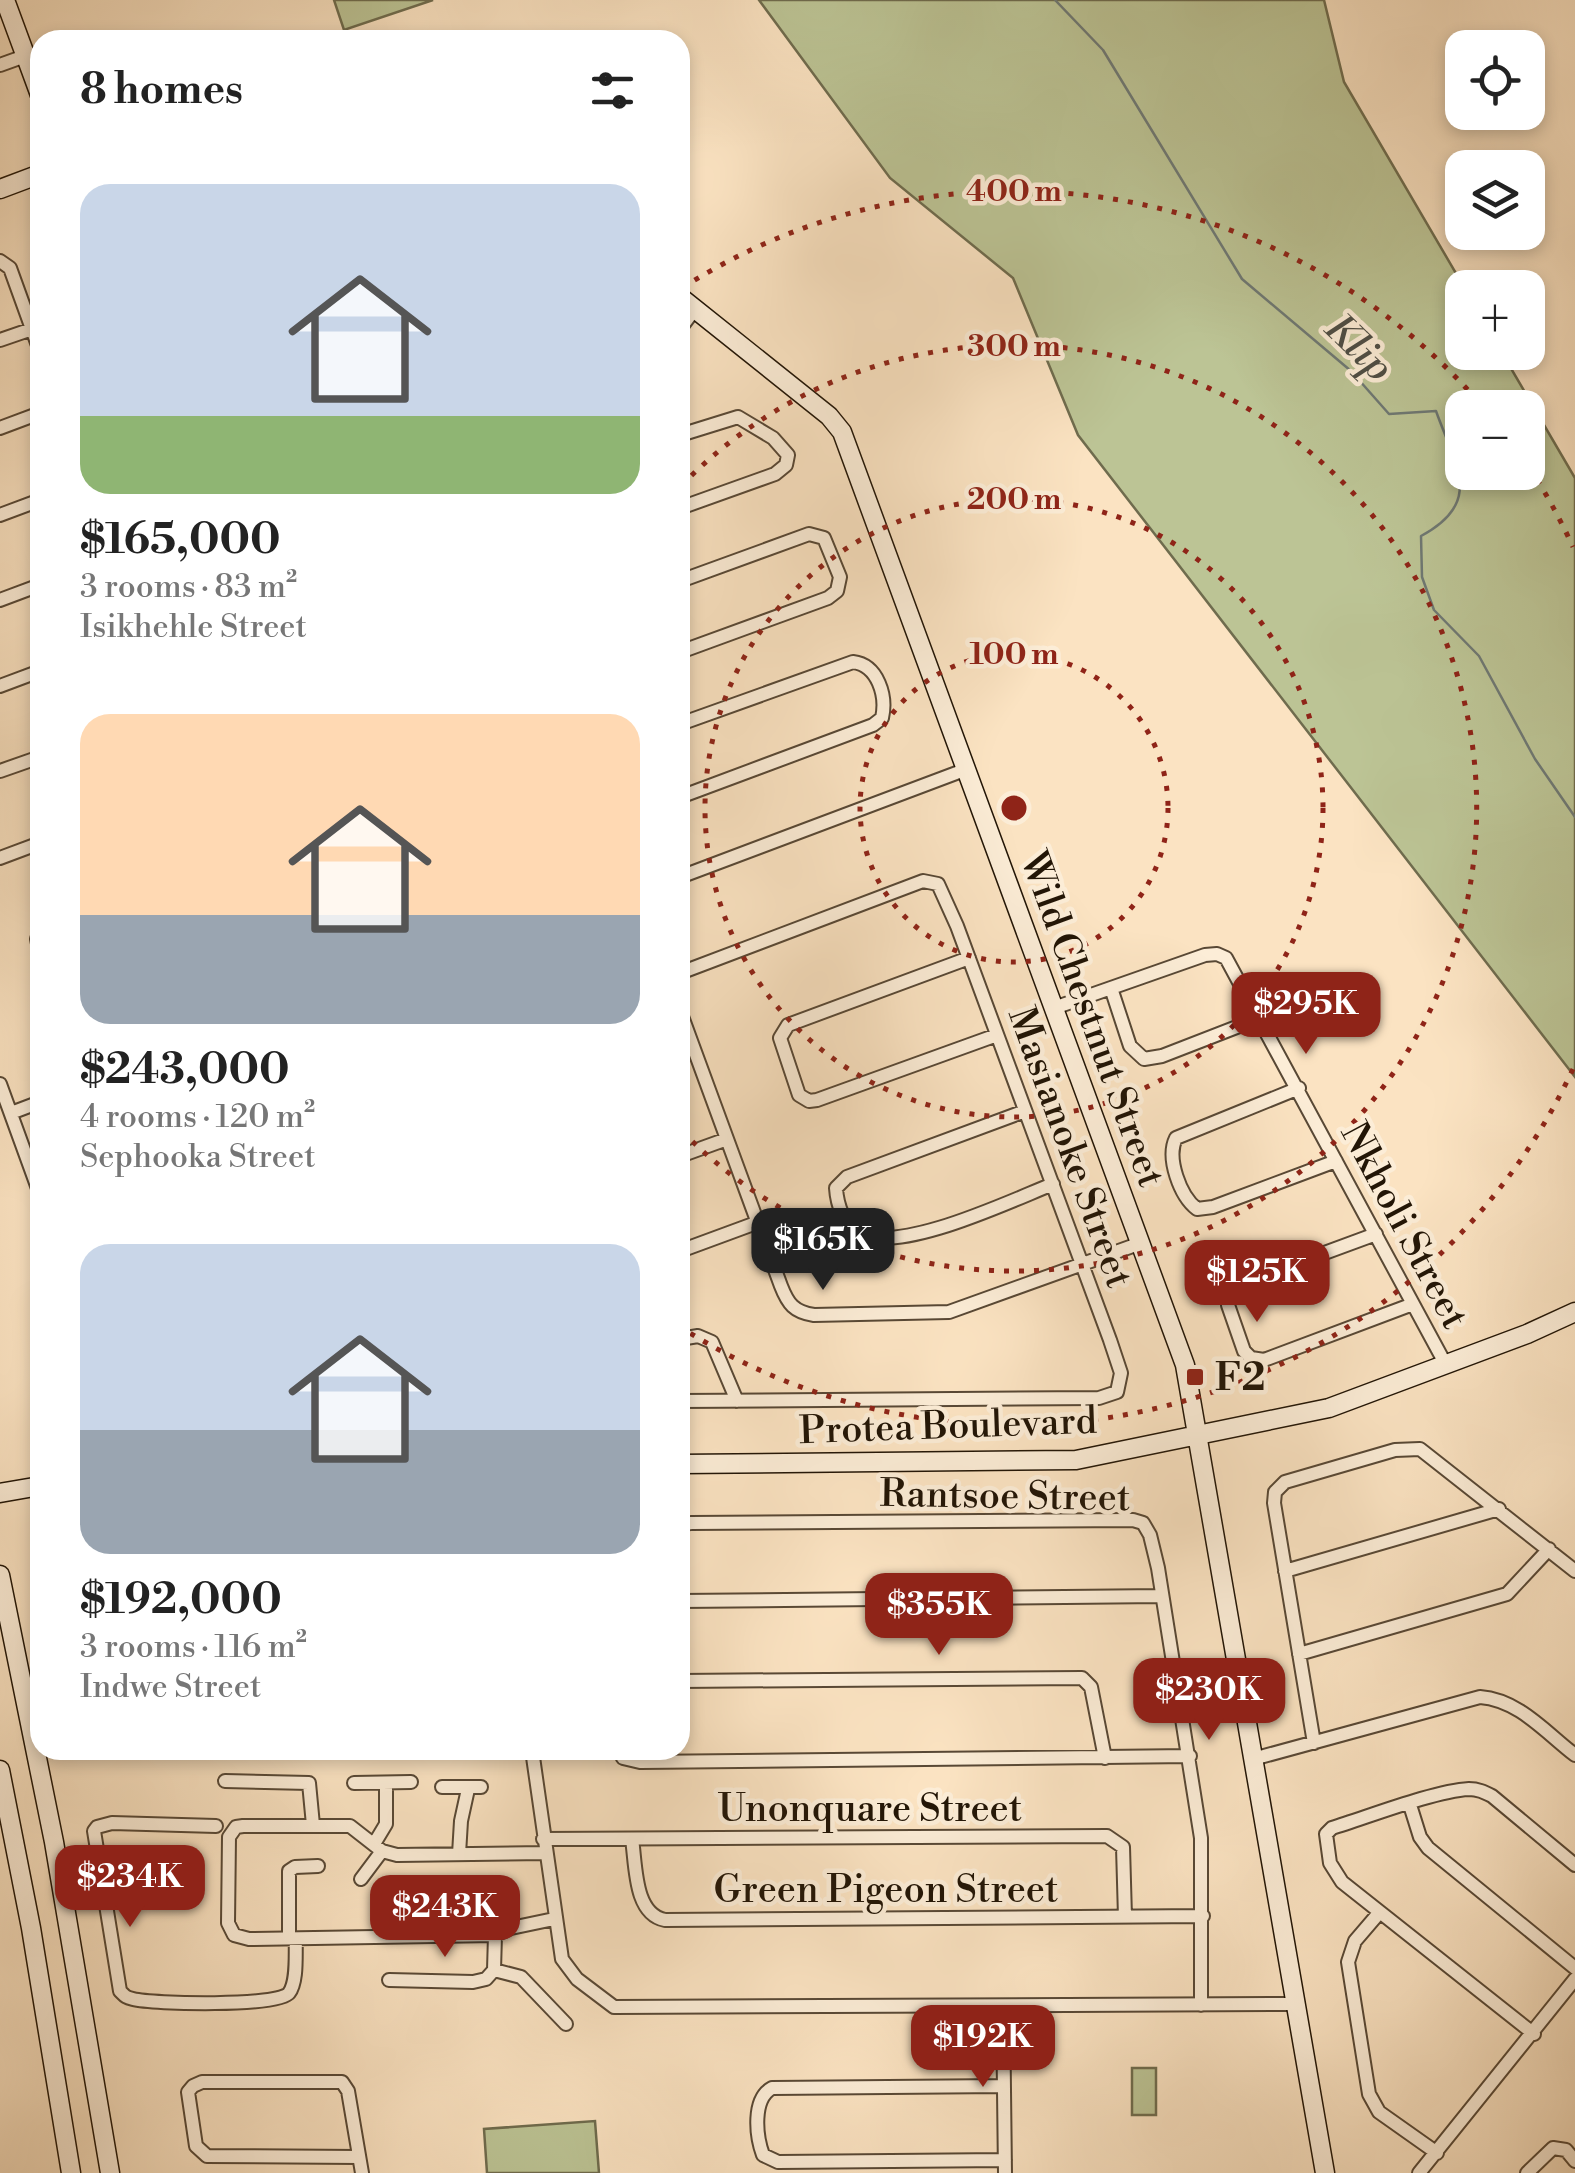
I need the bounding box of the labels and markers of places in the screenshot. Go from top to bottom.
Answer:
centre of rings [996,790,1032,826]
pin: $295K [1236,972,1376,1057]
pin: $165K [753,1208,893,1293]
pin: $125K [1187,1240,1327,1325]
place label: F2 [1215,1355,1265,1402]
marker: F2 [1184,1366,1206,1388]
pin: $355K [869,1573,1009,1658]
pin: $230K [1139,1658,1279,1743]
pin: $234K [60,1845,200,1930]
pin: $243K [375,1875,515,1960]
pin: $192K [913,2005,1053,2090]

